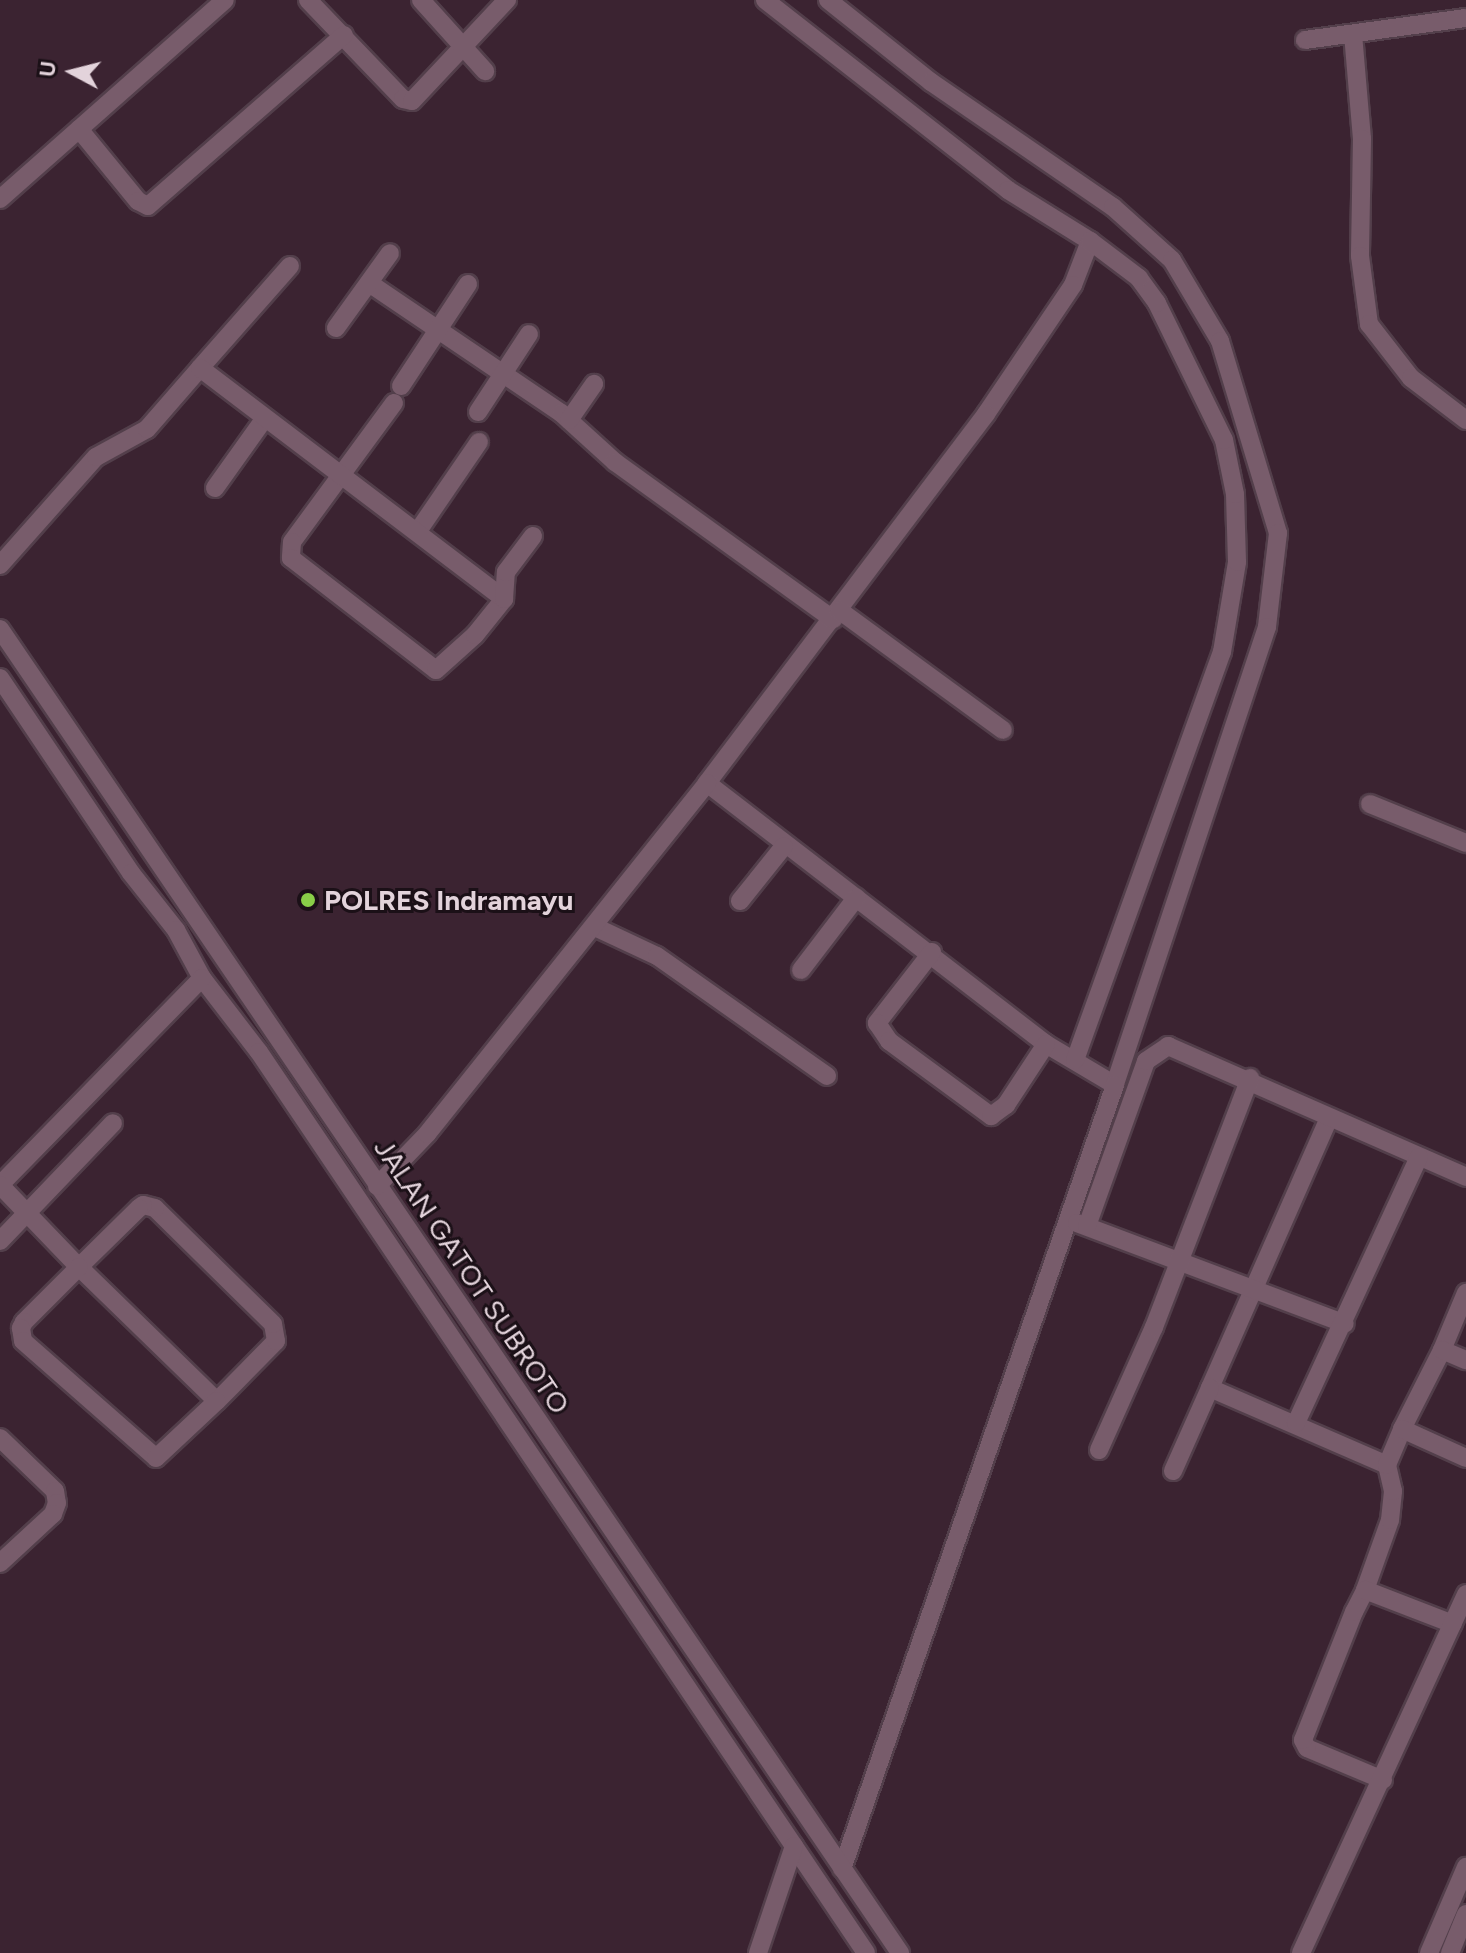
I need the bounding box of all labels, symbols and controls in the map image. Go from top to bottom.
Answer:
north arrow [32,32,112,112]
text: U [33,60,62,78]
place label: POLRES Indramayu [324,883,573,917]
marker: POLRES Indramayu [299,891,317,909]
street label: JALAN GATOT SUBROTO [367,1132,577,1420]

